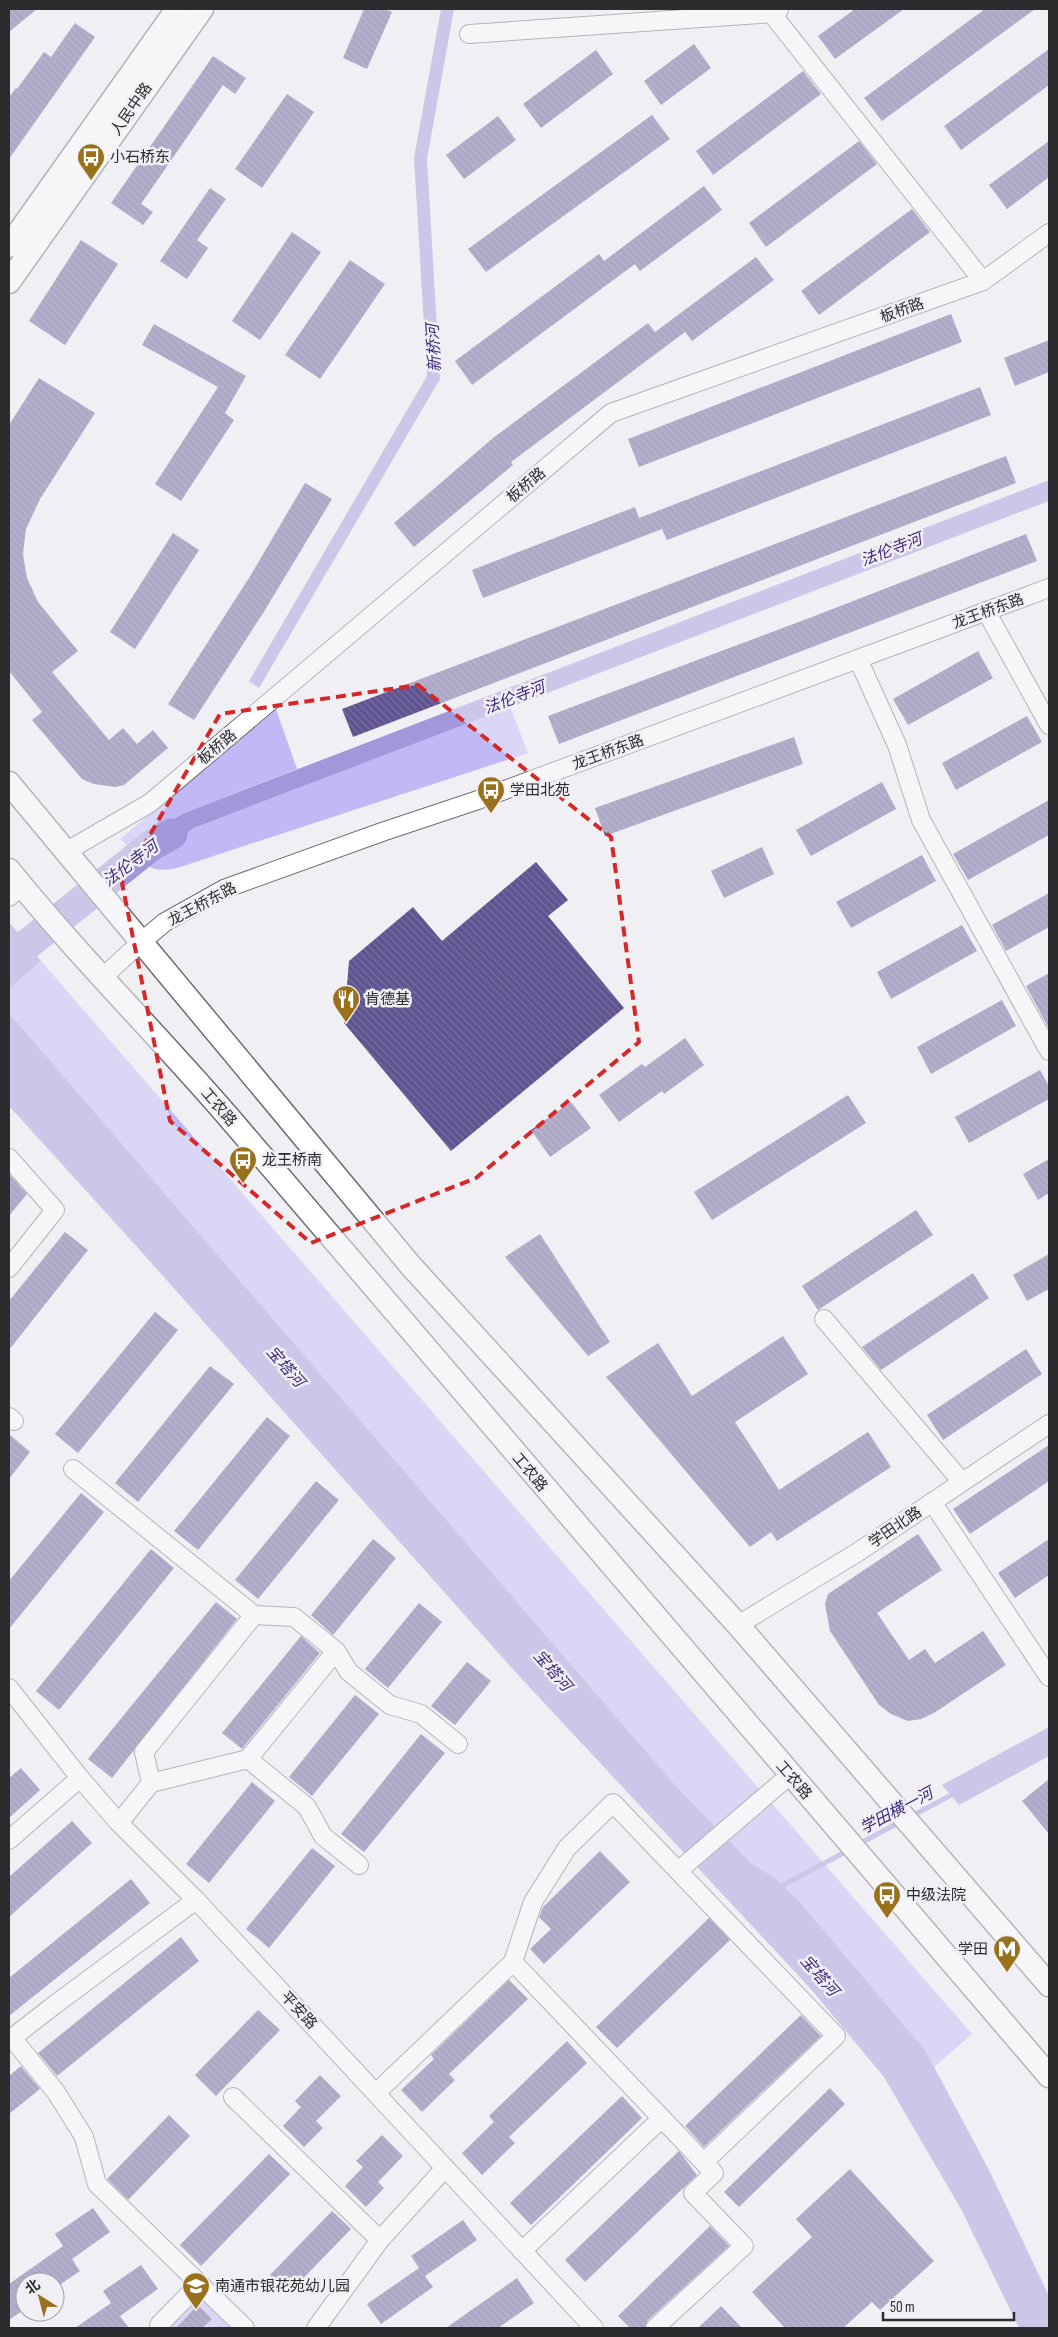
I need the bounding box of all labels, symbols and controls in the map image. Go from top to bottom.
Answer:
street label: 人民中路 [106,79,156,139]
bus stop icon: 小石桥东 [76,142,106,181]
place label: 小石桥东 [110,148,170,167]
street label: 板桥路 [878,294,927,327]
water label: 新桥河 [424,320,445,372]
street label: 板桥路 [503,464,550,507]
water label: 法伦寺河 [858,529,928,571]
street label: 龙王桥东路 [950,590,1027,633]
water label: 法伦寺河 [481,677,551,719]
street label: 板桥路 [194,726,241,769]
street label: 龙王桥东路 [570,731,647,774]
bus stop icon: 学田北苑 [476,775,506,814]
place label: 学田北苑 [510,781,570,800]
water label: 法伦寺河 [100,836,165,891]
street label: 龙王桥东路 [165,878,240,930]
restaurant icon: 肯德基 [331,984,361,1023]
place label: 肯德基 [365,990,410,1009]
street label: 工农路 [197,1084,241,1131]
bus stop icon: 龙王桥南 [228,1145,258,1184]
place label: 龙王桥南 [262,1151,322,1170]
water label: 宝塔河 [262,1343,310,1394]
street label: 工农路 [508,1449,551,1496]
street label: 学田北路 [865,1503,925,1552]
water label: 宝塔河 [529,1647,577,1698]
street label: 工农路 [772,1757,816,1804]
water label: 学田横一河 [857,1783,939,1838]
bus stop icon: 中级法院 [872,1880,902,1919]
place label: 中级法院 [906,1886,966,1905]
metro station icon: 学田 [992,1934,1022,1973]
place label: 学田 [958,1940,988,1959]
water label: 宝塔河 [796,1952,844,2003]
street label: 平安路 [276,1987,321,2033]
school or university icon: 南通市银花苑幼儿园 [181,2271,211,2310]
north arrow [15,2272,65,2322]
text: 北 [22,2276,43,2298]
place label: 南通市银花苑幼儿园 [215,2277,350,2296]
scale bar [883,2290,1014,2322]
text: 50 m [890,2298,915,2317]

